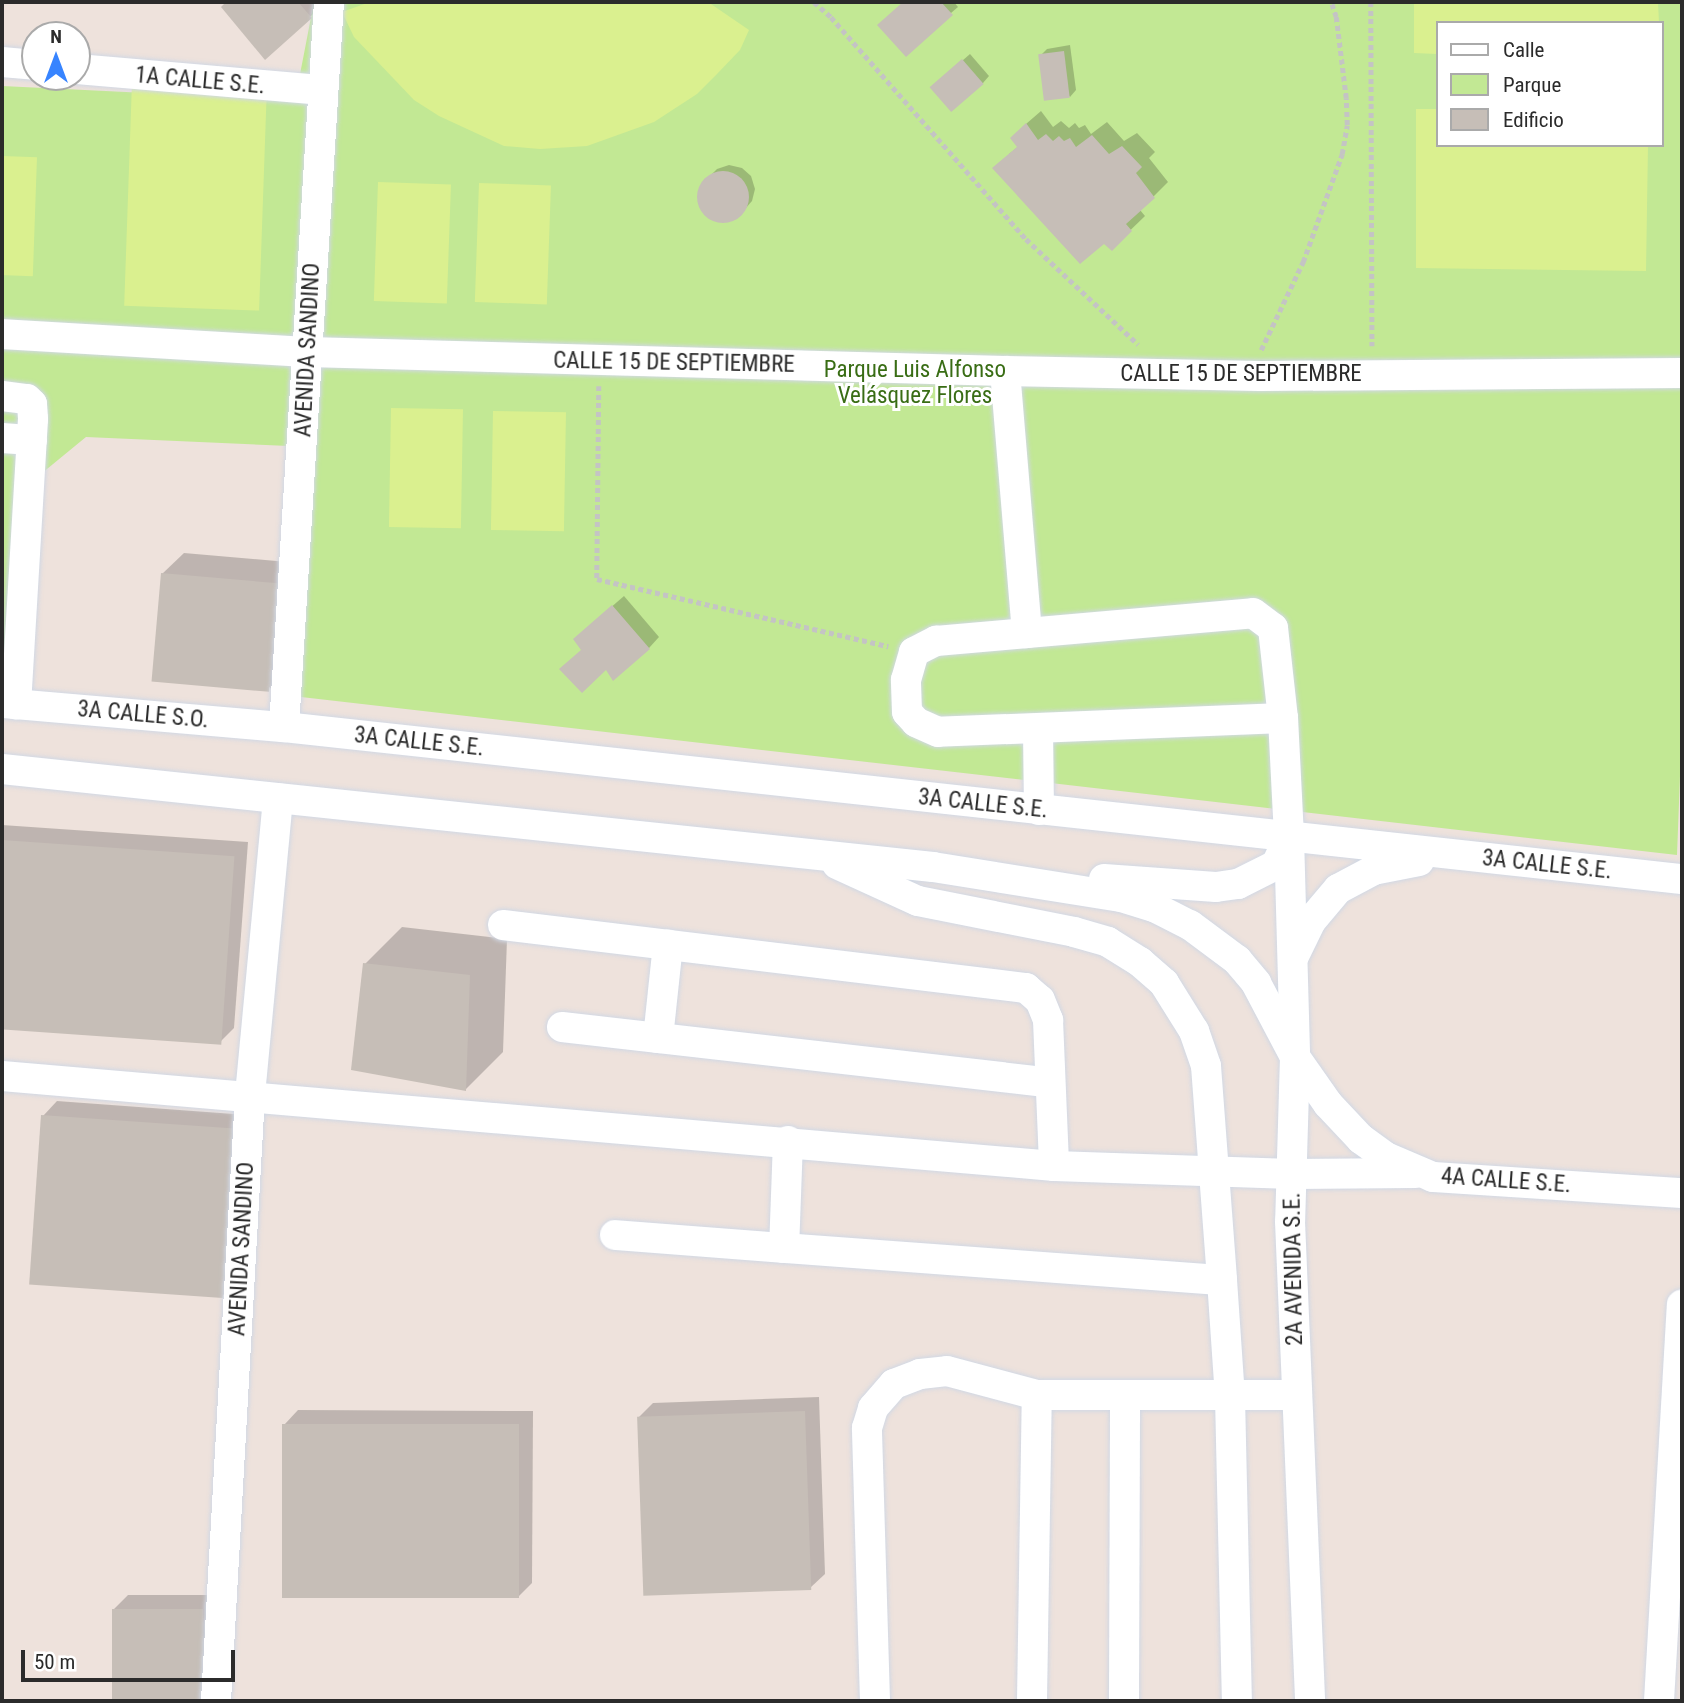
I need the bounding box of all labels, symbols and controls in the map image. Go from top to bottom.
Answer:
north arrow [21,21,91,91]
legend [1436,21,1663,147]
text: N [50,25,62,48]
text: Calle [1503,38,1544,62]
street label: 1A CALLE S.E. [134,62,266,100]
text: Parque [1503,73,1561,97]
text: Edificio [1503,108,1564,132]
street label: AVENIDA SANDINO [290,262,326,438]
street label: CALLE 15 DE SEPTIEMBRE [553,347,795,379]
park label: Parque Luis Alfonso Velásquez Flores [824,356,1006,410]
street label: CALLE 15 DE SEPTIEMBRE [1120,360,1362,388]
street label: 3A CALLE S.O. [76,696,210,734]
street label: 3A CALLE S.E. [353,721,485,763]
street label: 3A CALLE S.E. [917,783,1049,825]
street label: 3A CALLE S.E. [1481,844,1613,886]
street label: AVENIDA SANDINO [224,1161,260,1337]
street label: 4A CALLE S.E. [1440,1163,1572,1199]
street label: 2A AVENIDA S.E. [1279,1192,1309,1346]
scale bar [24,1636,238,1680]
text: 50 m [34,1650,75,1674]

